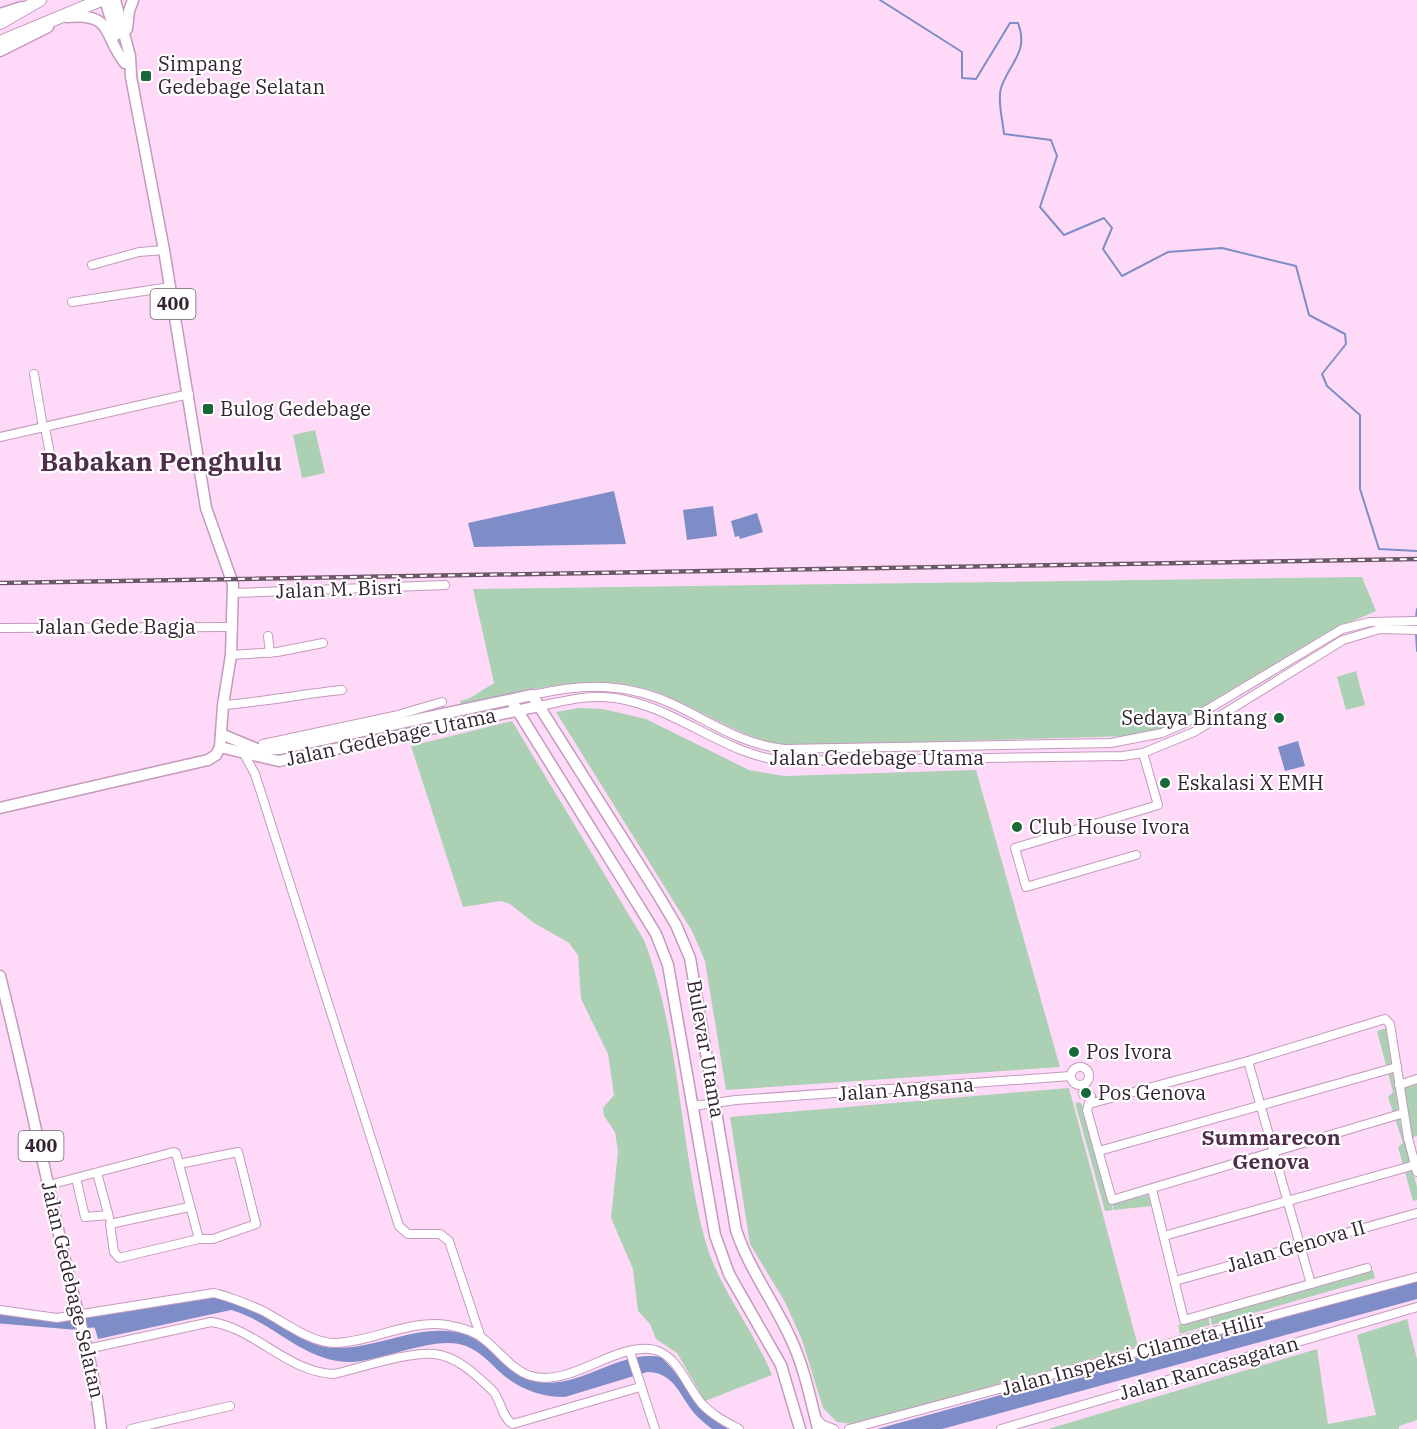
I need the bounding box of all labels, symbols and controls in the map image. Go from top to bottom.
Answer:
place label: Simpang Gedebage Selatan [158,50,325,100]
marker: Simpang Gedebage Selatan [139,69,153,83]
road number: 400 [150,289,195,319]
place label: Bulog Gedebage [220,395,371,422]
marker: Bulog Gedebage [201,402,215,416]
district label: Babakan Penghulu [40,444,282,478]
street label: Jalan M. Bisri [275,573,403,604]
street label: Jalan Gede Bagja [36,613,196,640]
street label: Jalan Gedebage Utama [283,701,499,772]
place label: Sedaya Bintang [1121,704,1267,731]
marker: Sedaya Bintang [1272,711,1286,725]
street label: Jalan Gedebage Utama [770,744,984,771]
place label: Eskalasi X EMH [1177,769,1324,796]
marker: Eskalasi X EMH [1158,776,1172,790]
place label: Club House Ivora [1029,813,1190,840]
marker: Club House Ivora [1010,820,1024,834]
street label: Bulevar Utama [681,978,732,1120]
place label: Pos Ivora [1086,1038,1172,1065]
marker: Pos Ivora [1067,1045,1081,1059]
street label: Jalan Angsana [837,1070,975,1107]
place label: Pos Genova [1098,1079,1206,1106]
marker: Pos Genova [1079,1086,1093,1100]
district label: Summarecon Genova [1201,1123,1341,1175]
road number: 400 [18,1131,63,1161]
street label: Jalan Gedebage Selatan [35,1179,112,1401]
street label: Jalan Genova II [1223,1213,1368,1278]
street label: Jalan Inspeksi Cilameta Hilir [998,1305,1267,1402]
street label: Jalan Rancasagatan [1116,1329,1302,1406]

